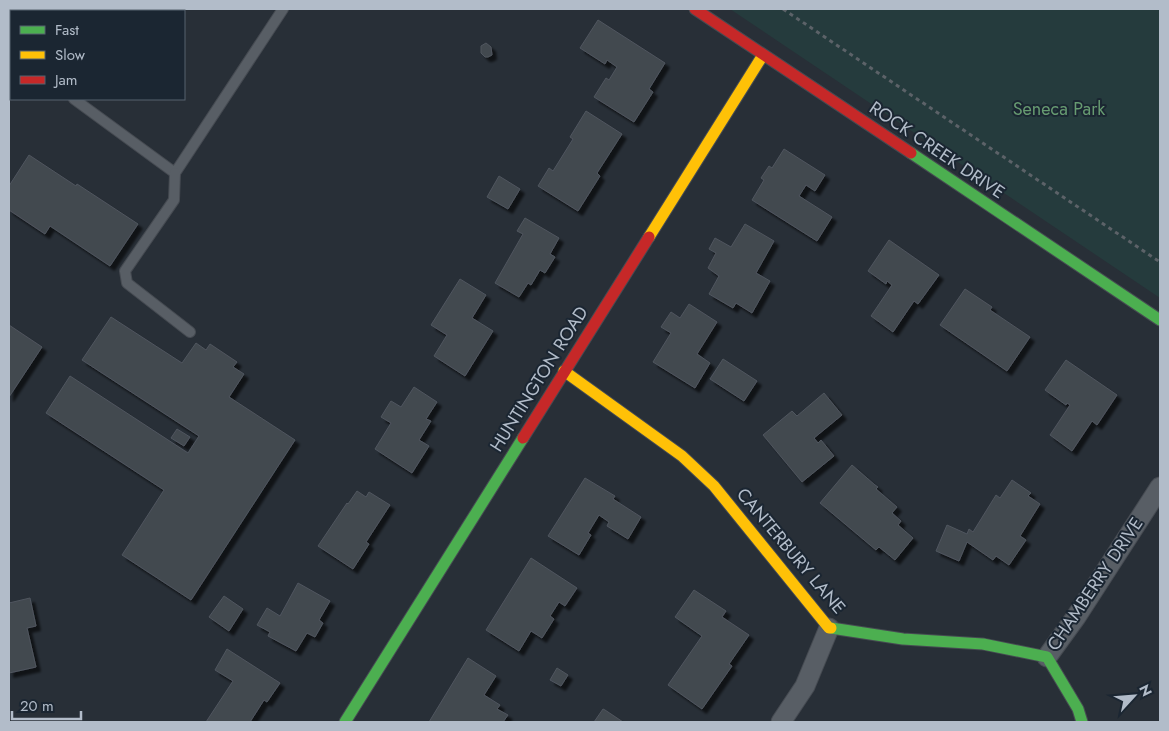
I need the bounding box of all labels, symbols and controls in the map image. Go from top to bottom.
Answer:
legend [10,10,185,100]
text: Fast [55,19,79,41]
text: Slow [55,44,86,66]
text: Jam [53,69,78,91]
street label: ROCK CREEK DRIVE [864,95,1010,205]
park label: Seneca Park [1013,96,1105,122]
street label: HUNTINGTON ROAD [484,301,594,457]
street label: CANTERBURY LANE [730,482,852,620]
street label: CHAMBERRY DRIVE [1041,512,1149,656]
north arrow [1109,671,1159,721]
text: N [1134,681,1157,700]
scale bar [12,688,81,720]
text: 20 m [20,695,54,717]

